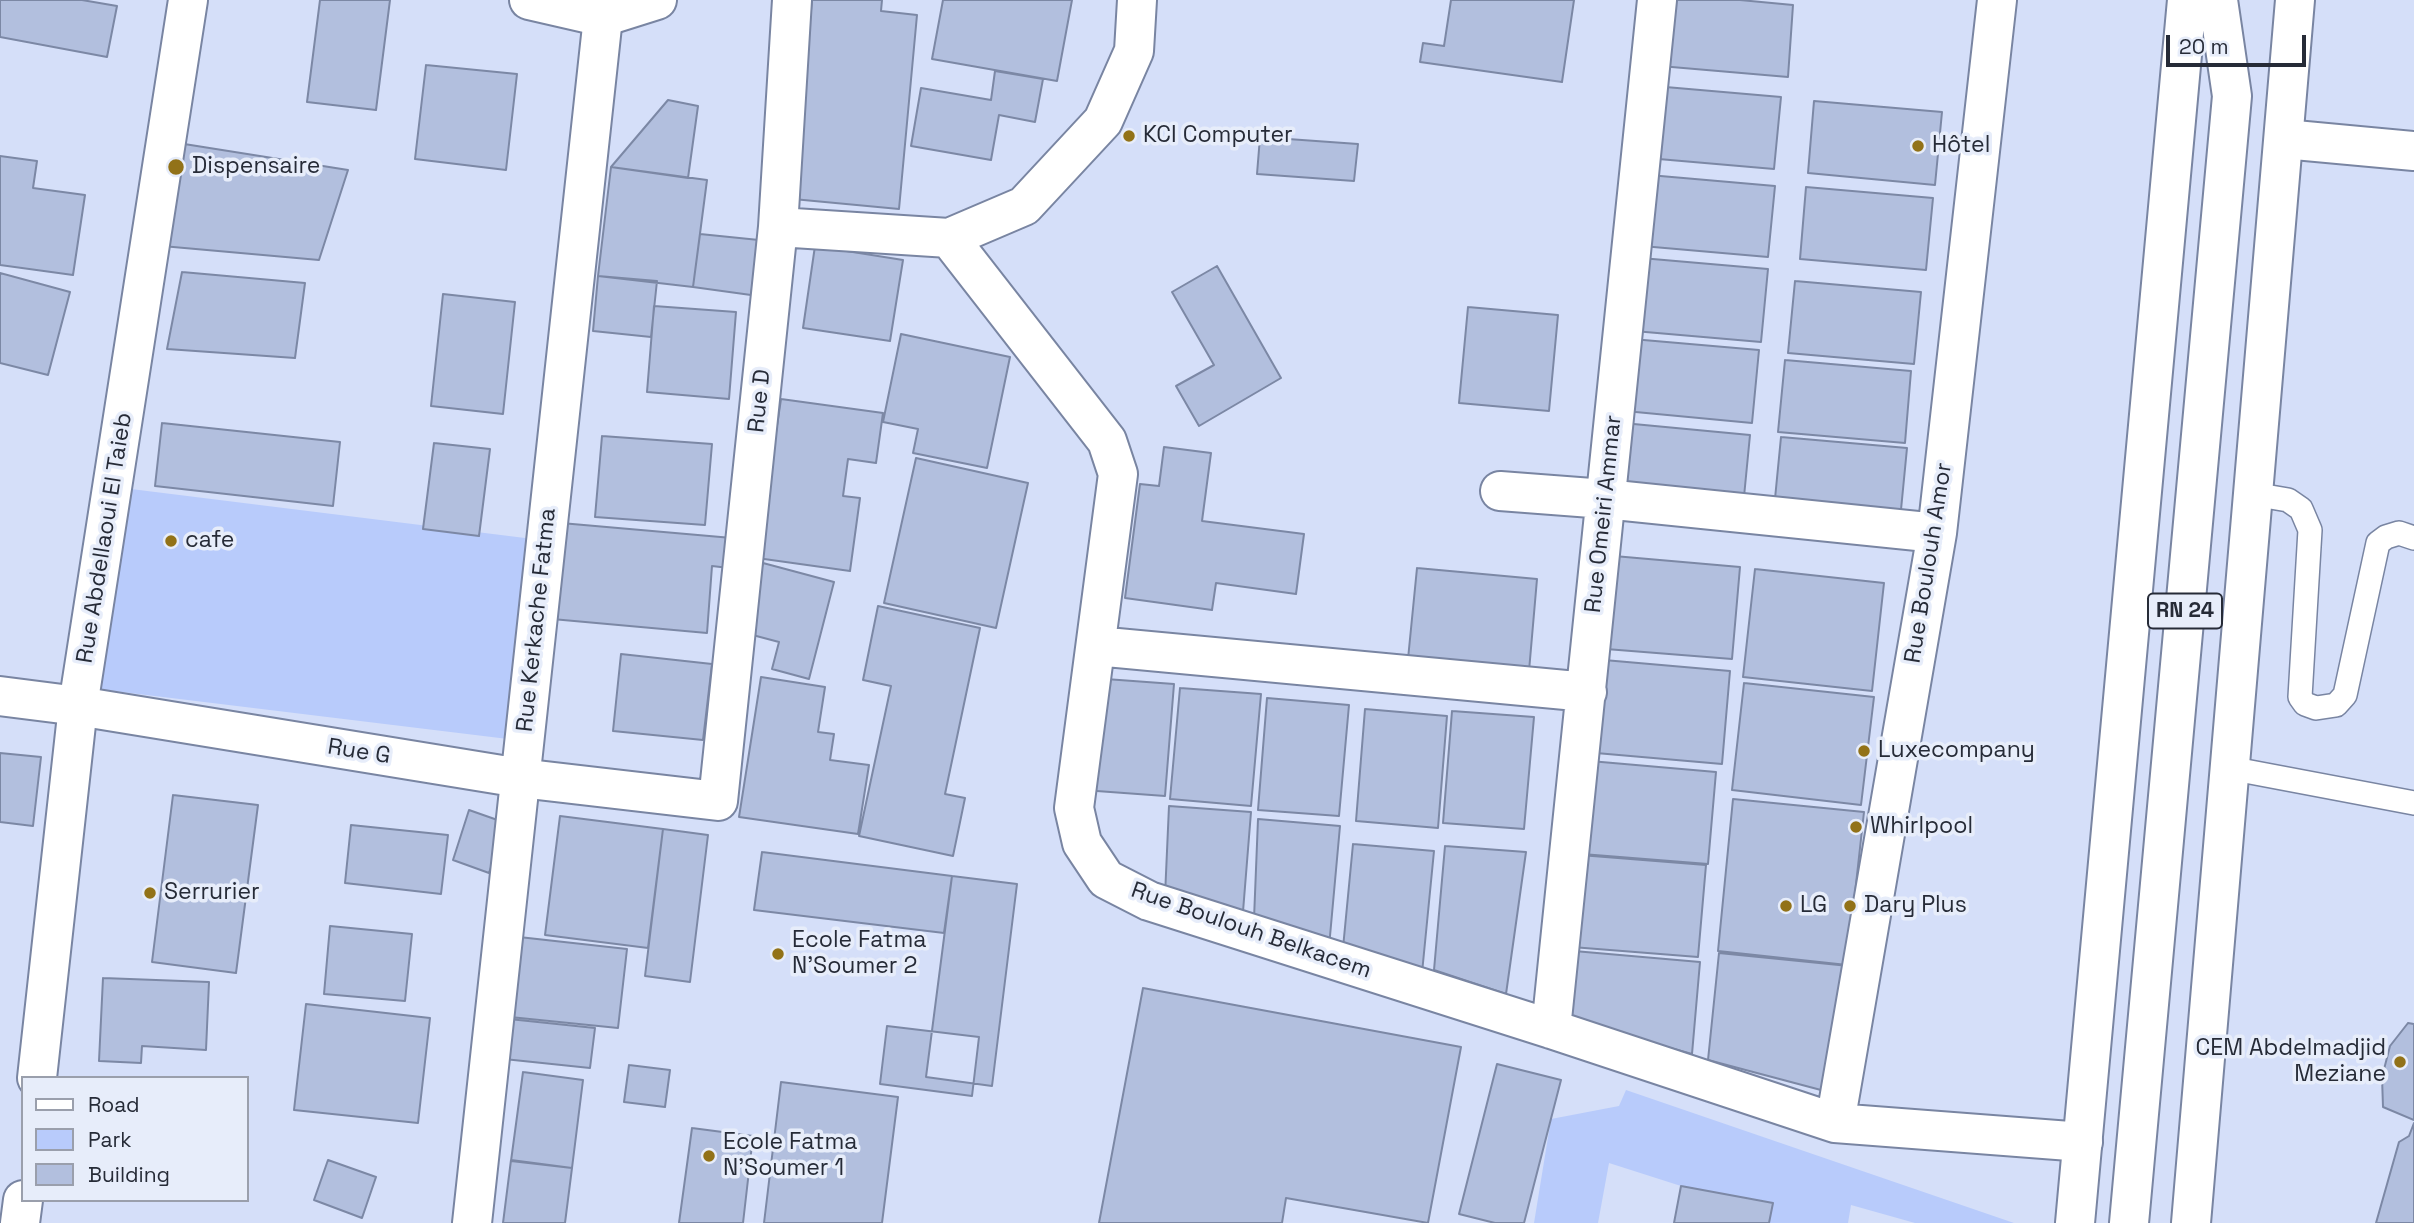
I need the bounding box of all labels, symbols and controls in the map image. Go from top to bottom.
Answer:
scale bar [2169,21,2309,65]
text: 20 m [2179,33,2229,60]
place label: KCI Computer [1143,122,1293,150]
marker: KCI Computer [1121,128,1137,144]
place label: Hôtel [1932,132,1990,160]
marker: Hôtel [1910,138,1926,154]
place label: Dispensaire [192,153,320,181]
marker: Dispensaire [166,157,186,177]
street label: Rue D [743,368,777,434]
street label: Rue Abdellaoui El Taieb [72,411,138,665]
street label: Rue Omeiri Ammar [1580,414,1628,614]
street label: Rue Boulouh Amor [1900,461,1958,665]
street label: Rue Kerkache Fatma [512,507,562,733]
place label: cafe [185,527,234,555]
marker: cafe [163,533,179,549]
road number: RN 24 [2148,594,2222,628]
street label: Rue G [326,733,392,771]
place label: Luxecompany [1878,737,2035,765]
marker: Luxecompany [1856,743,1872,759]
place label: Whirlpool [1870,813,1973,841]
marker: Whirlpool [1848,819,1864,835]
street label: Rue Boulouh Belkacem [1127,877,1375,985]
place label: Serrurier [164,879,260,907]
marker: Serrurier [142,885,158,901]
place label: LG [1800,892,1827,920]
place label: Dary Plus [1864,892,1967,920]
marker: LG [1778,898,1794,914]
marker: Dary Plus [1842,898,1858,914]
place label: Ecole Fatma N'Soumer 2 [792,927,926,981]
marker: Ecole Fatma N'Soumer 2 [770,946,786,962]
place label: CEM Abdelmadjid Meziane [2195,1035,2386,1089]
marker: CEM Abdelmadjid Meziane [2392,1054,2408,1070]
legend [21,1076,248,1202]
text: Road [88,1091,140,1118]
text: Park [88,1126,132,1153]
place label: Ecole Fatma N'Soumer 1 [723,1129,857,1183]
marker: Ecole Fatma N'Soumer 1 [701,1148,717,1164]
text: Building [88,1161,170,1188]

